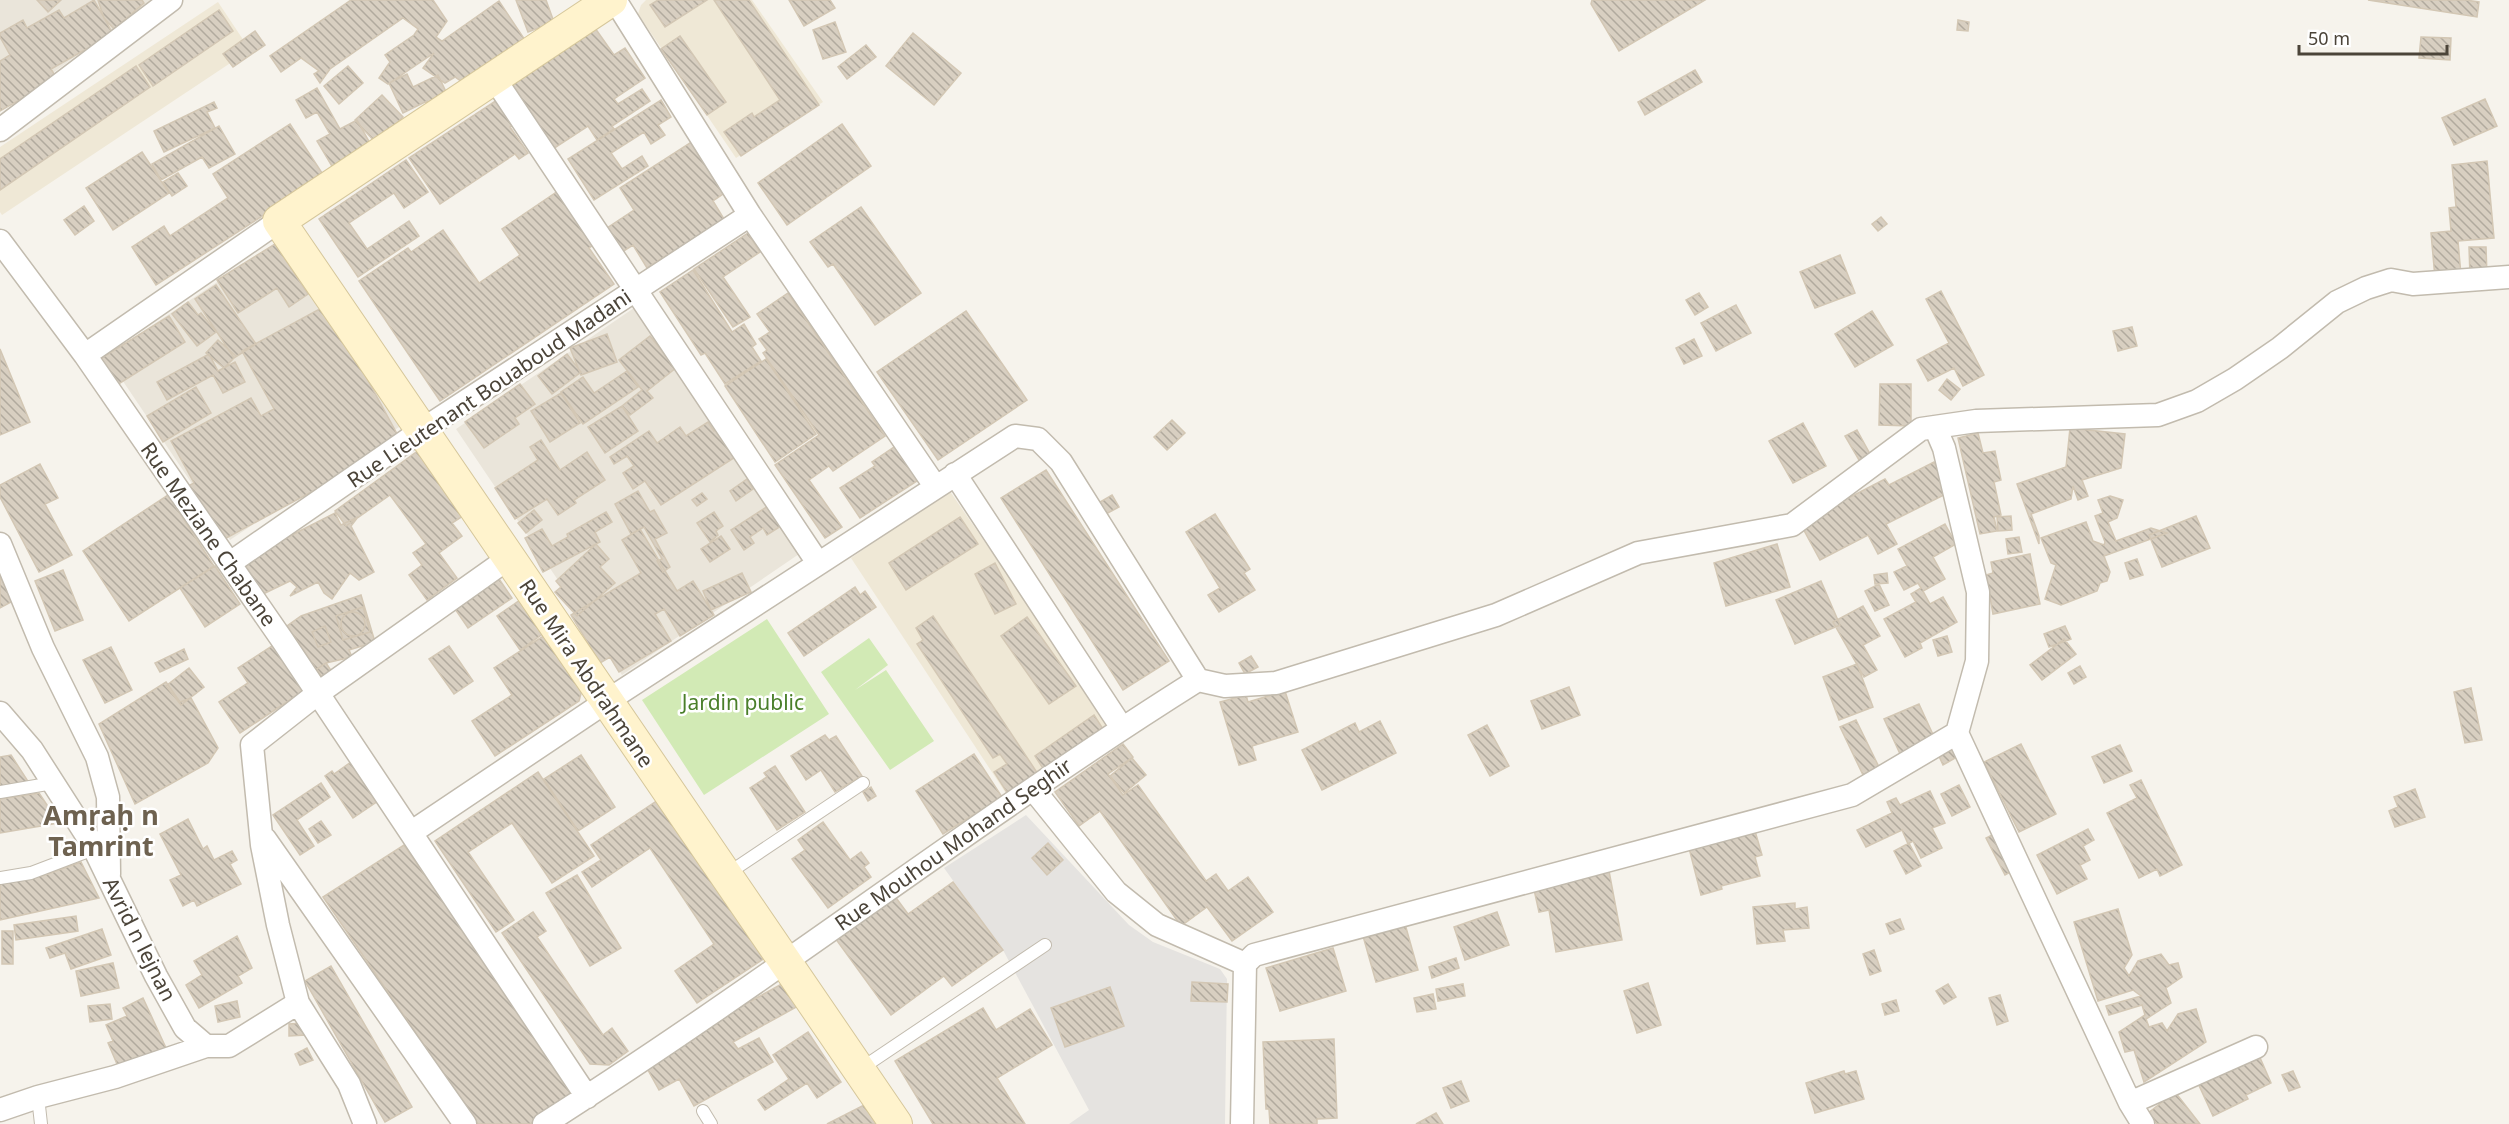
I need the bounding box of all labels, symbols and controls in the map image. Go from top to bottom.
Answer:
scale bar [2299,18,2448,56]
text: 50 m [2308,26,2350,50]
street label: Rue Lieutenant Bouaboud Madani [342,282,636,494]
street label: Rue Meziane Chabane [135,436,283,632]
street label: Rue Mira Abdrahmane [513,573,661,773]
park label: Jardin public [680,688,804,716]
street label: Rue Mouhou Mohand Seghir [829,751,1077,937]
district label: Amṛaḥ n Tamrint [43,796,159,864]
street label: Avrid n lejnan [97,872,183,1006]

